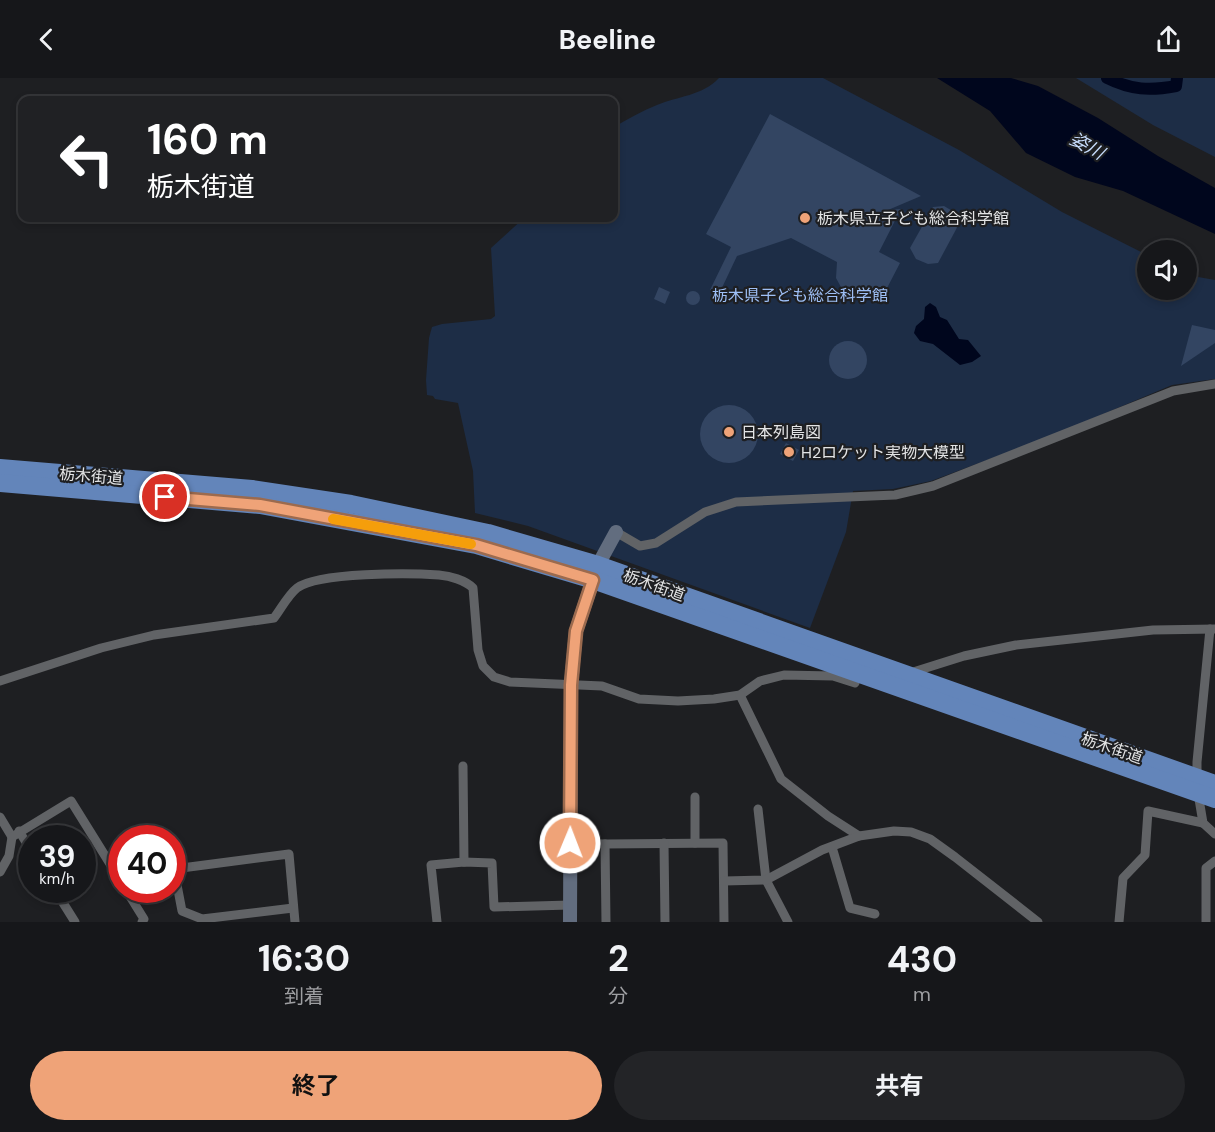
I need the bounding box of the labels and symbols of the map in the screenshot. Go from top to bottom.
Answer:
water label: 姿川 [1065,127,1110,166]
place label: 栃木県立子ども総合科学館 [817,208,1009,229]
marker: 栃木県立子ども総合科学館 [798,211,812,225]
park label: 栃木県子ども総合科学館 [712,285,888,306]
place label: 日本列島図 [741,422,821,443]
marker: 日本列島図 [722,425,736,439]
place label: H2ロケット実物大模型 [801,442,965,463]
marker: H2ロケット実物大模型 [782,445,796,459]
street label: 栃木街道 [58,463,124,489]
pin [139,471,190,522]
street label: 栃木街道 [620,564,688,606]
street label: 栃木街道 [1078,728,1146,768]
position arrow [538,811,602,875]
speed limit sign: 40 [108,825,186,903]

